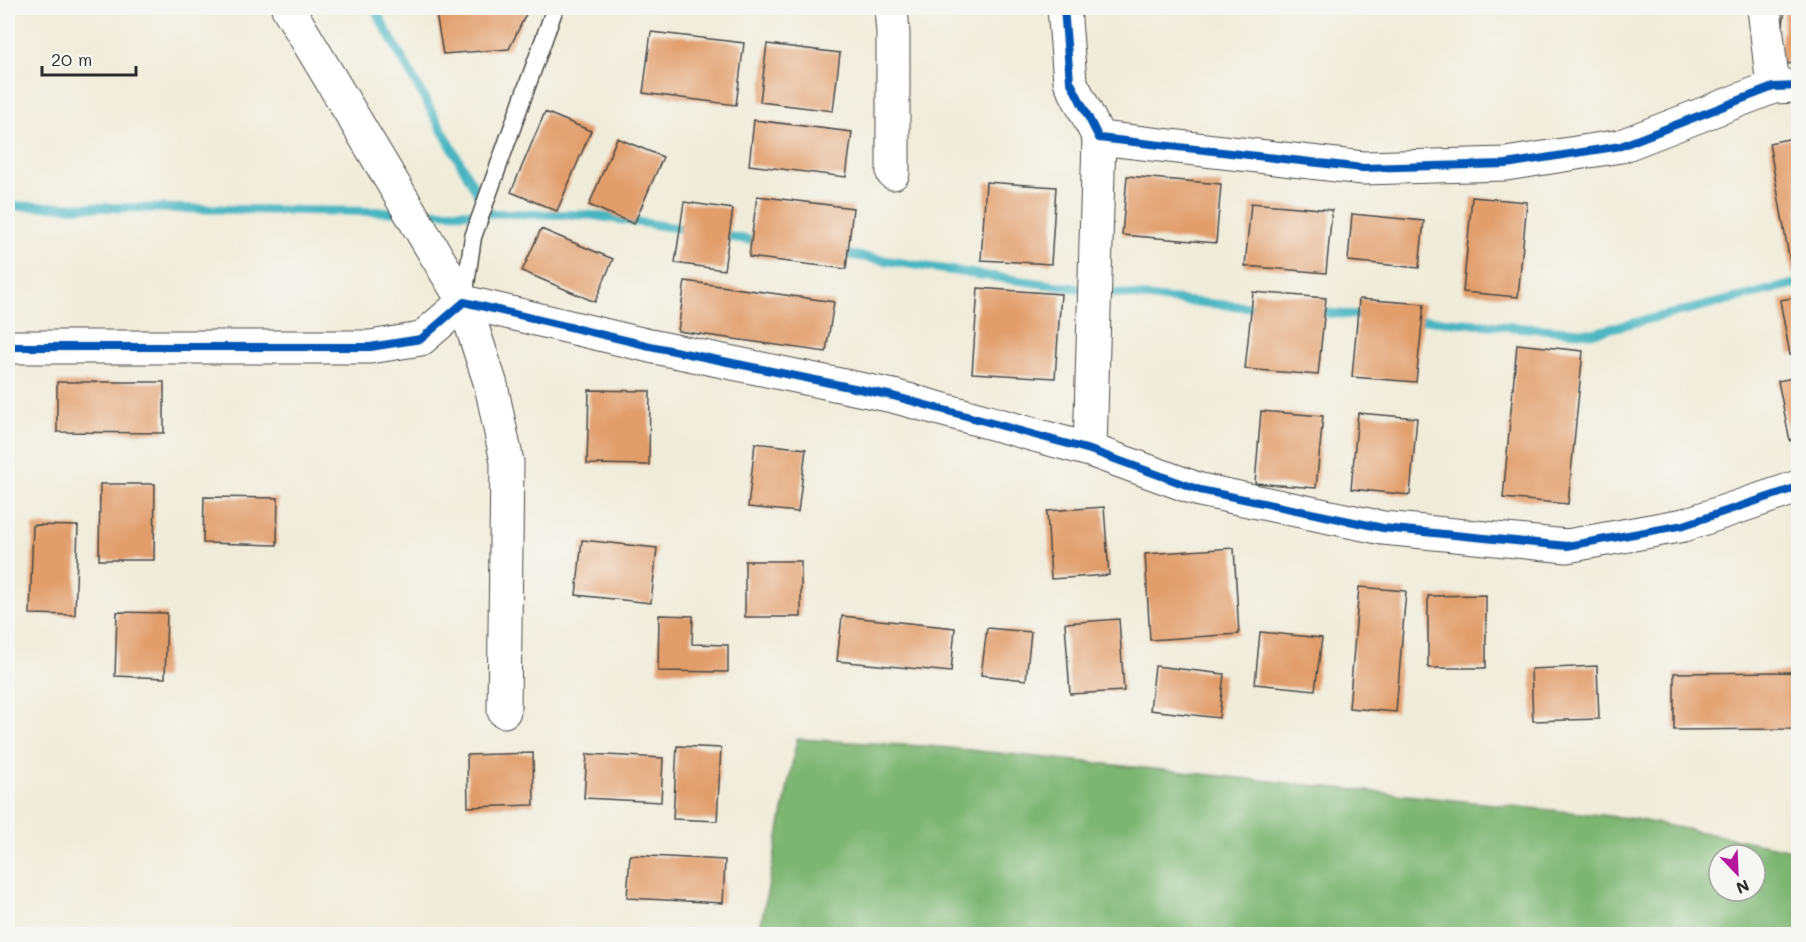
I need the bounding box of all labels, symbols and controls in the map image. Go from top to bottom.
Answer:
scale bar [42,39,136,77]
text: 20 m [51,47,92,71]
north arrow [1707,843,1767,903]
text: N [1733,875,1753,899]

